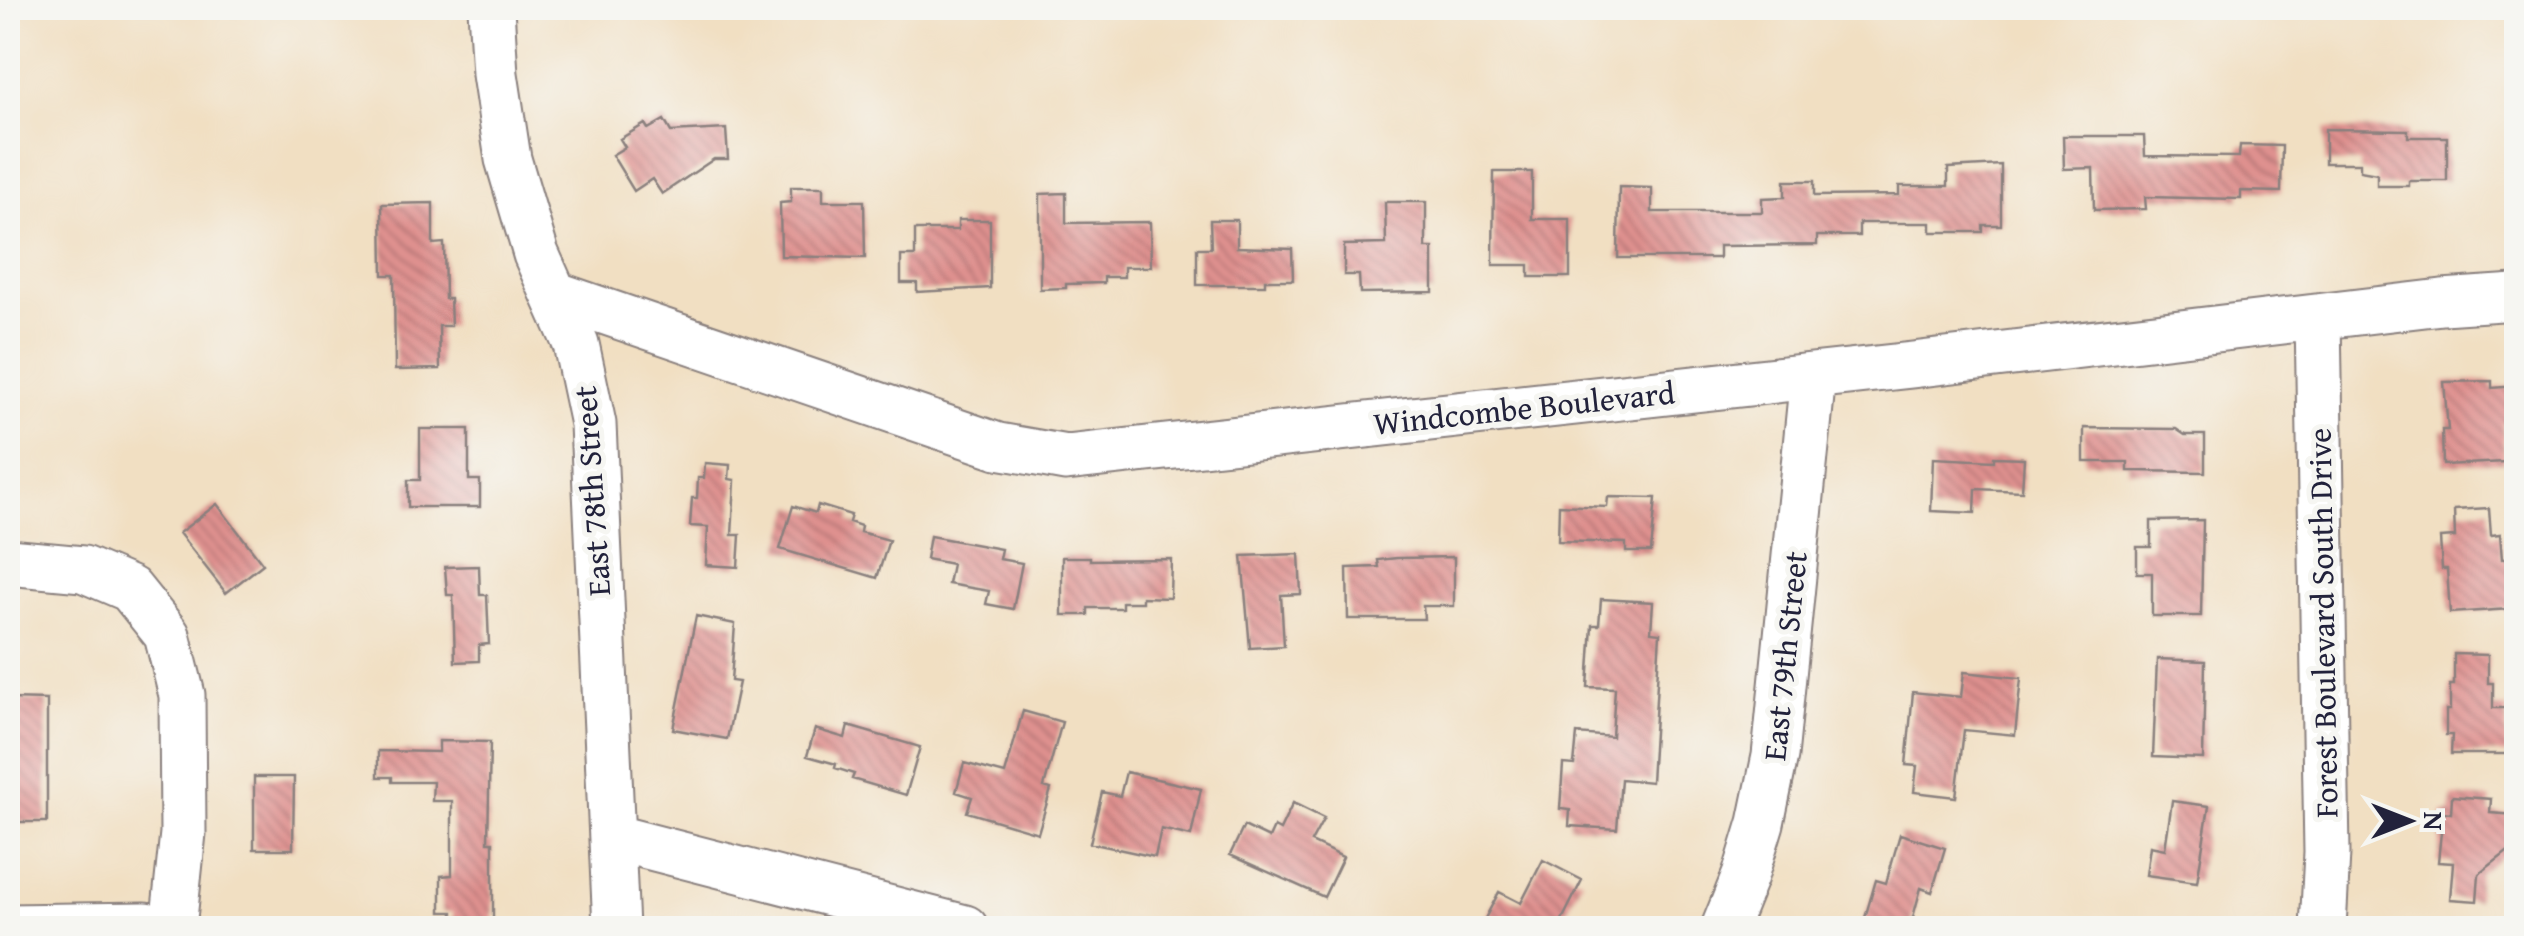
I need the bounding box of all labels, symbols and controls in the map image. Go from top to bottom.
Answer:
street label: Windcombe Boulevard [1371,368,1677,447]
street label: East 78th Street [561,384,622,598]
street label: Forest Boulevard South Drive [2296,428,2349,818]
street label: East 79th Street [1750,549,1819,763]
north arrow [2359,771,2459,871]
text: N [2414,812,2455,831]

